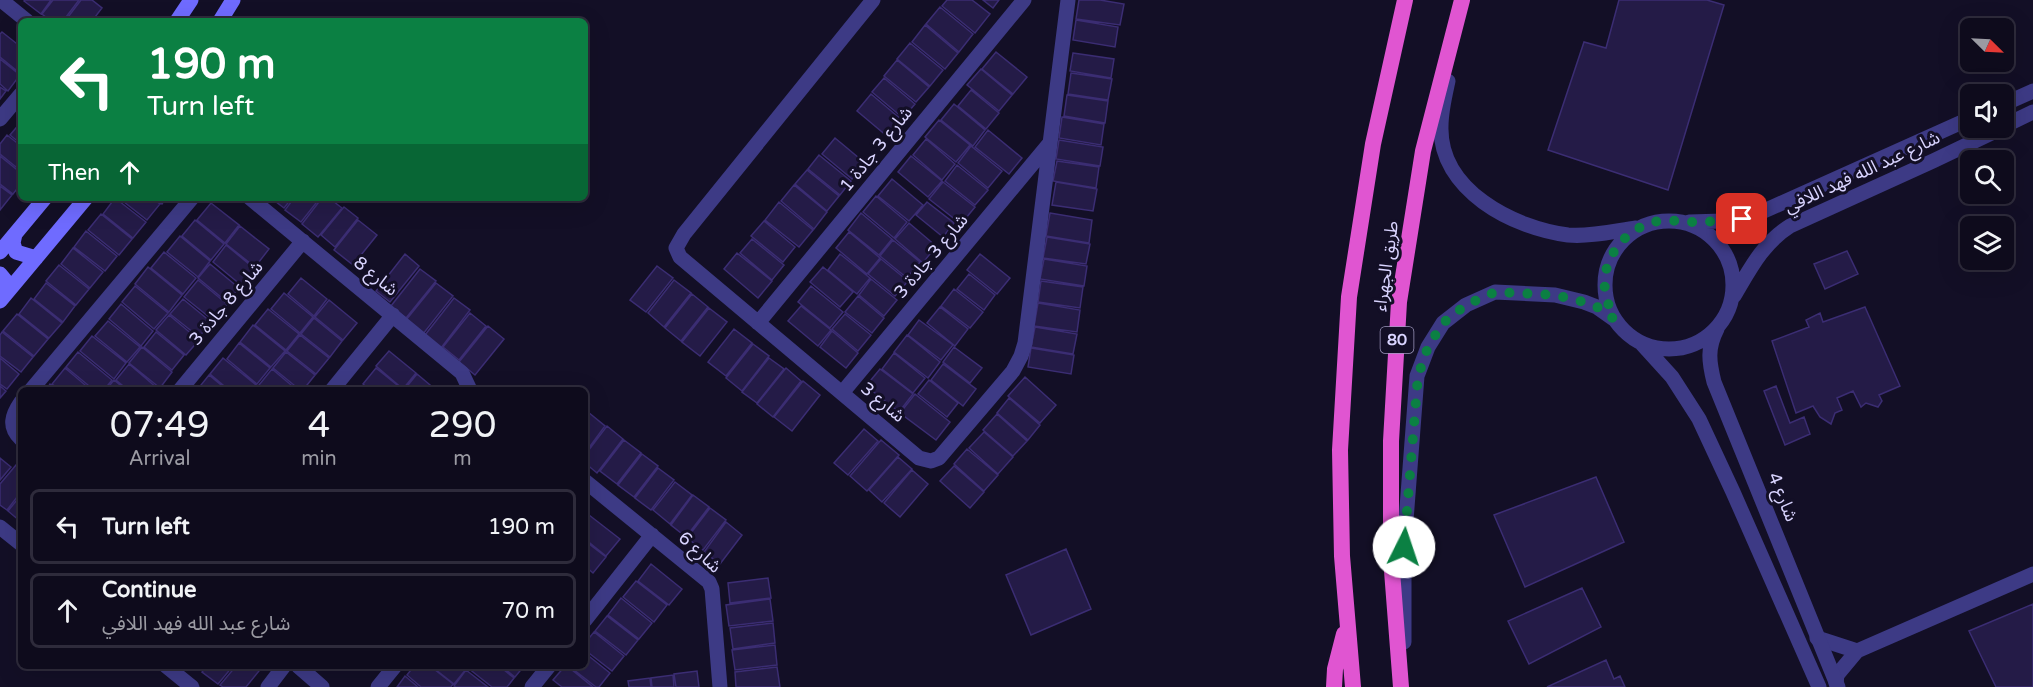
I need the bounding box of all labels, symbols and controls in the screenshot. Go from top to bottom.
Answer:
north arrow [1960,18,2014,72]
map controls [1960,18,2014,270]
text: 190 m [147,39,276,90]
icon: left [48,42,126,120]
button: sound [1960,84,2014,138]
text: Turn left [147,90,254,123]
street label: شارع 3 جادة 1 [835,102,919,198]
street label: شارع عبد الله فهد اللافي [1781,126,1945,221]
button: search [1960,150,2014,204]
icon: ahead [113,156,146,189]
text: Then [48,160,101,186]
pin [1716,193,1767,244]
icon: arrive [1725,202,1758,235]
street label: شارع 3 جادة 3 [889,209,975,305]
button: layers [1960,216,2014,270]
street label: طريق الجهراء [1369,219,1403,313]
street label: شارع 8 [347,251,403,303]
street label: شارع 8 جادة 3 [184,256,270,352]
road number: 80 [1380,327,1414,353]
street label: شارع 3 [854,377,910,429]
text: 07:49 [110,404,210,447]
text: 4 [308,404,330,447]
text: 290 [428,404,496,447]
text: Arrival [129,447,191,471]
text: min [301,447,337,471]
text: m [453,447,472,471]
street label: شارع 4 [1760,469,1803,526]
icon: left [51,510,84,543]
text: Turn left [102,514,190,540]
text: 190 m [488,514,555,540]
position arrow [1372,515,1436,579]
street label: شارع 6 [672,527,726,580]
text: Continue [102,577,197,603]
icon: ahead [51,594,84,627]
text: 70 m [501,598,555,624]
text: شارع عبد الله فهد اللافي [102,612,290,636]

